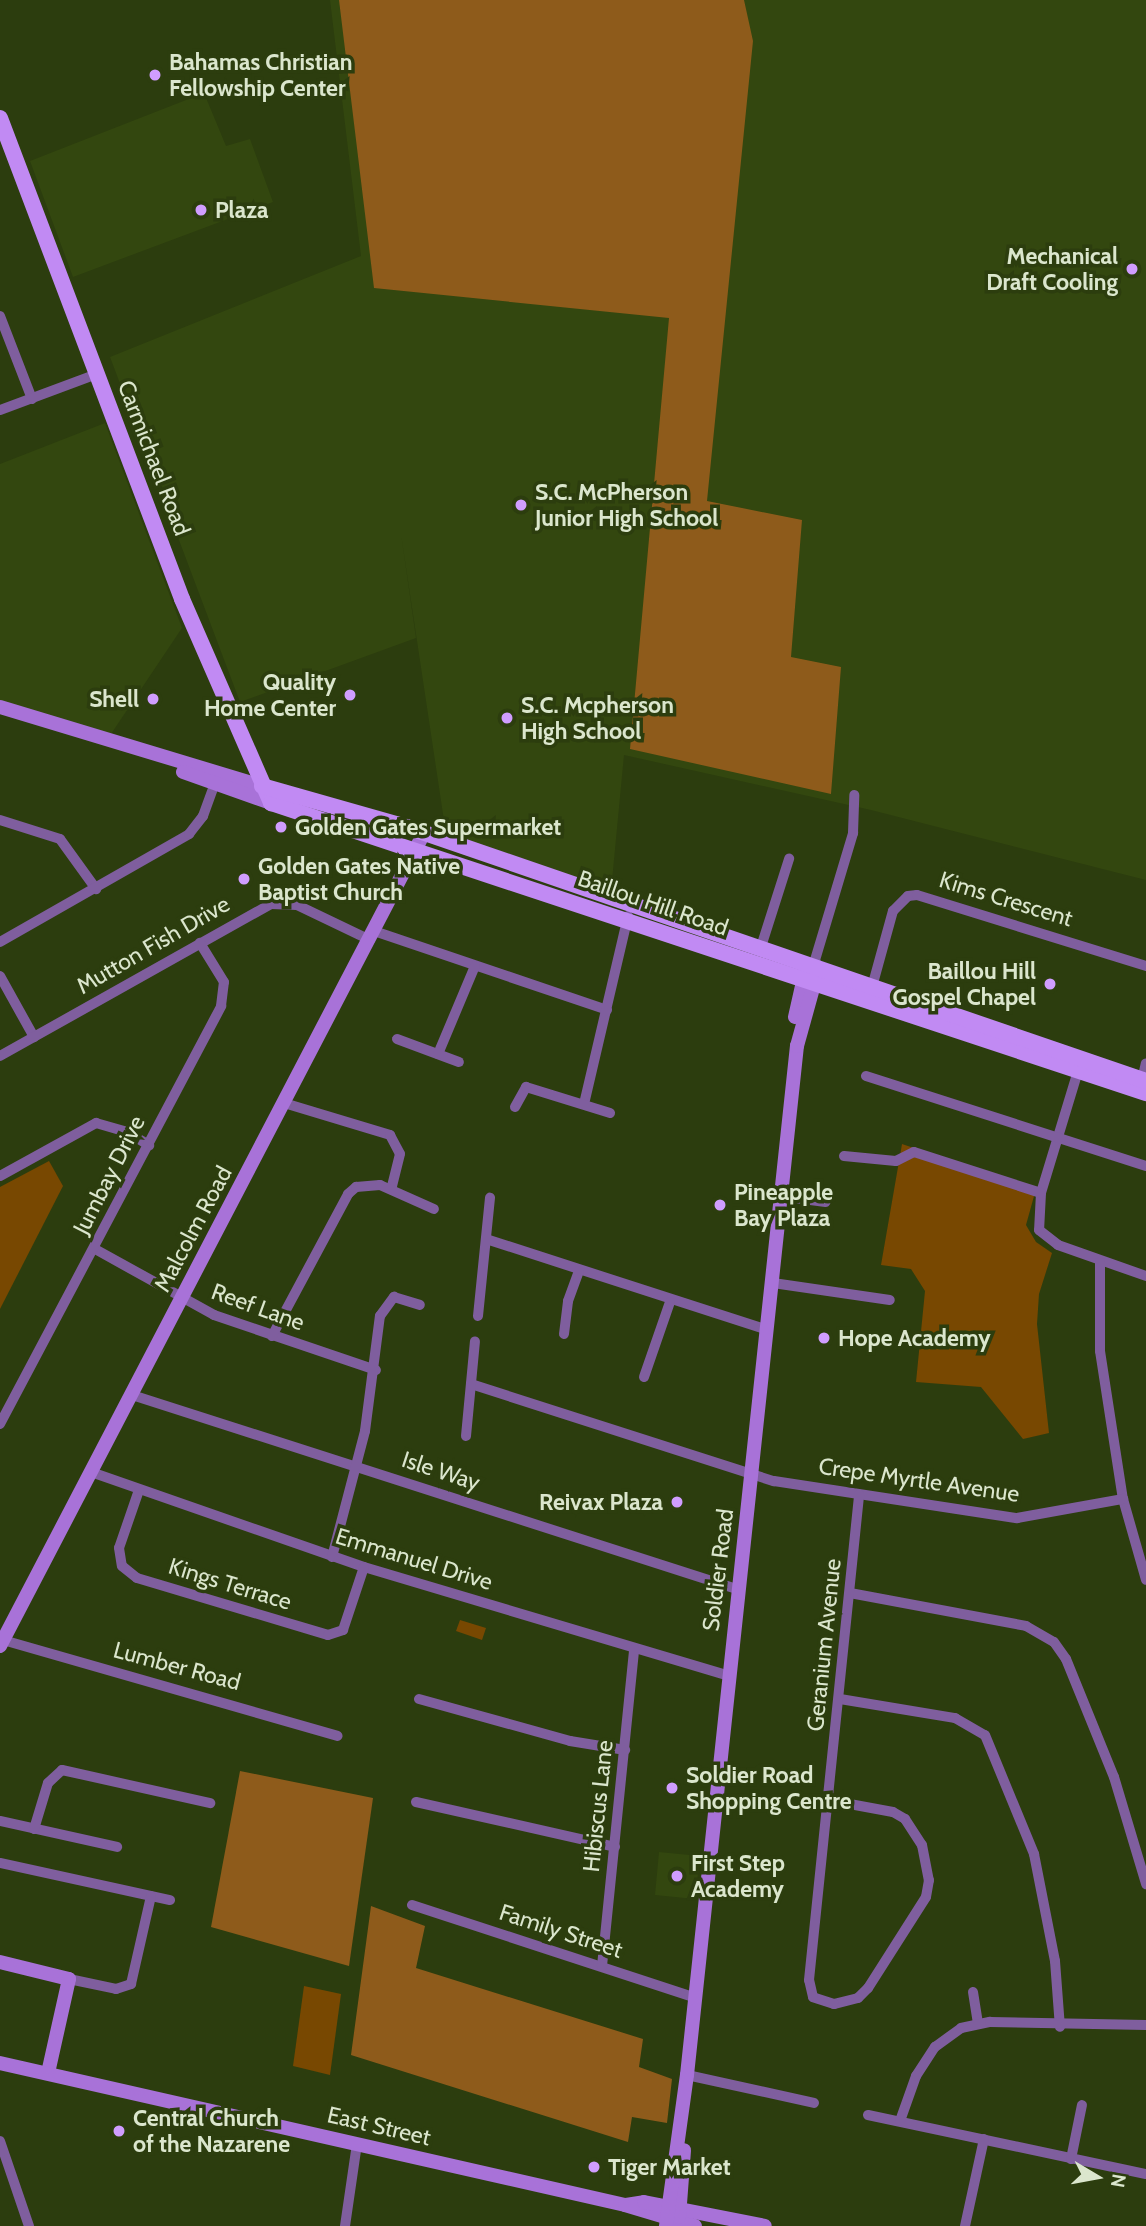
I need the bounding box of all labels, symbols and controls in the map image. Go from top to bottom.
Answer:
place label: Bahamas Christian Fellowship Center [169,48,352,102]
marker: Bahamas Christian Fellowship Center [147,67,163,83]
place label: Plaza [215,196,268,224]
marker: Plaza [193,202,209,218]
place label: Mechanical Draft Cooling [986,242,1118,296]
marker: Mechanical Draft Cooling [1124,261,1140,277]
street label: Carmichael Road [112,377,196,539]
place label: S.C. McPherson Junior High School [535,478,718,532]
marker: S.C. McPherson Junior High School [513,497,529,513]
place label: Quality Home Center [204,668,336,722]
place label: Shell [89,685,139,713]
marker: Quality Home Center [342,687,358,703]
marker: Shell [145,691,161,707]
place label: S.C. Mcpherson High School [521,691,674,745]
marker: S.C. Mcpherson High School [499,710,515,726]
place label: Golden Gates Supermarket [295,813,561,841]
marker: Golden Gates Supermarket [273,819,289,835]
place label: Golden Gates Native Baptist Church [258,852,460,906]
street label: Baillou Hill Road [574,864,732,942]
street label: Kims Crescent [936,866,1076,932]
marker: Golden Gates Native Baptist Church [236,871,252,887]
street label: Mutton Fish Drive [72,890,234,1000]
place label: Baillou Hill Gospel Chapel [893,957,1036,1011]
marker: Baillou Hill Gospel Chapel [1042,976,1058,992]
street label: Jumbay Drive [67,1111,151,1239]
street label: Malcolm Road [148,1161,238,1297]
place label: Pineapple Bay Plaza [734,1178,833,1232]
marker: Pineapple Bay Plaza [712,1197,728,1213]
street label: Reef Lane [208,1277,308,1337]
place label: Hope Academy [838,1324,991,1352]
marker: Hope Academy [816,1330,832,1346]
street label: Isle Way [398,1445,484,1497]
street label: Crepe Myrtle Avenue [817,1452,1021,1508]
place label: Reivax Plaza [539,1488,663,1516]
marker: Reivax Plaza [669,1494,685,1510]
street label: Soldier Road [697,1507,739,1633]
street label: Emmanuel Drive [332,1522,496,1596]
street label: Kings Terrace [165,1552,295,1616]
street label: Geranium Avenue [801,1557,847,1733]
street label: Lumber Road [110,1636,244,1696]
street label: Hibiscus Lane [577,1739,619,1873]
place label: Soldier Road Shopping Centre [686,1761,852,1815]
marker: Soldier Road Shopping Centre [664,1780,680,1796]
place label: First Step Academy [691,1849,785,1903]
marker: First Step Academy [669,1868,685,1884]
street label: Family Street [496,1898,626,1964]
street label: East Street [325,2101,433,2151]
place label: Central Church of the Nazarene [133,2104,290,2158]
marker: Central Church of the Nazarene [111,2123,127,2139]
north arrow [1062,2142,1132,2212]
place label: Tiger Market [608,2153,731,2181]
marker: Tiger Market [586,2159,602,2175]
text: N [1106,2172,1131,2189]

